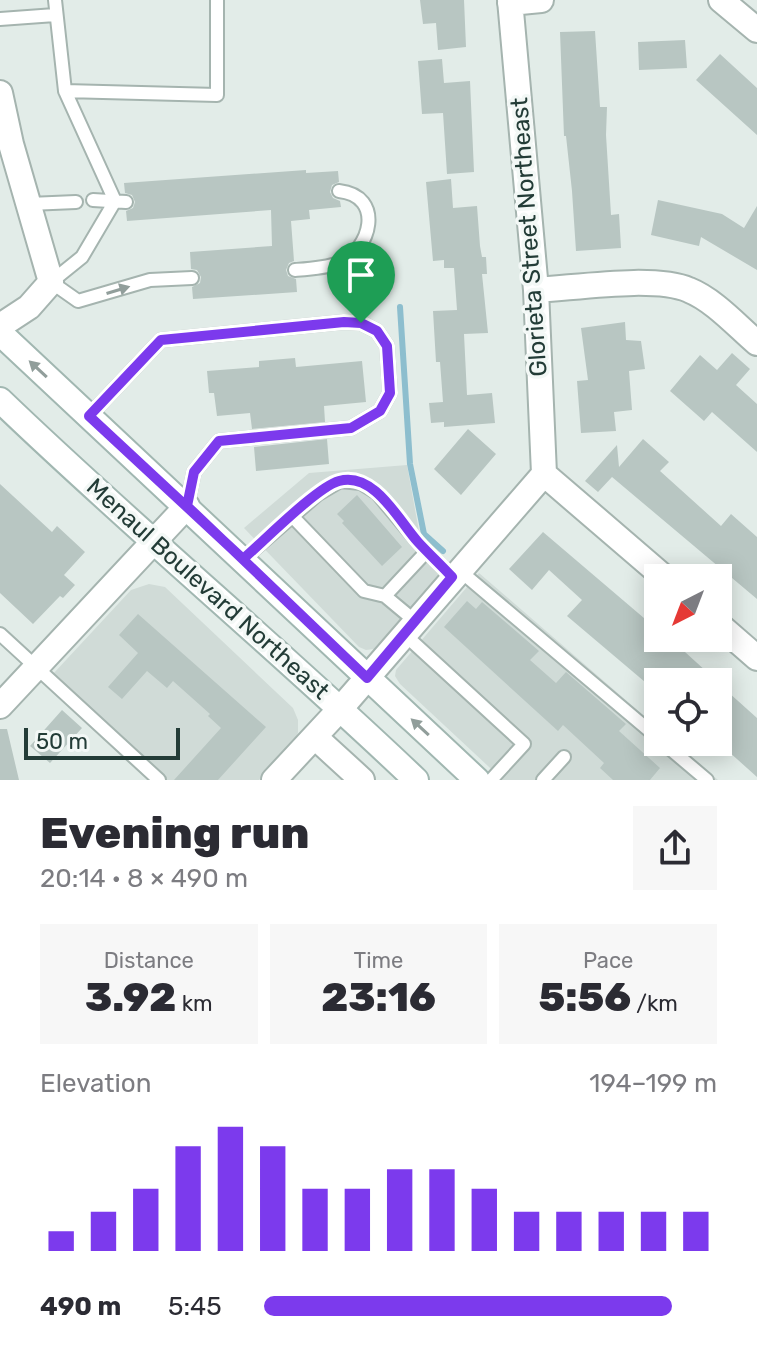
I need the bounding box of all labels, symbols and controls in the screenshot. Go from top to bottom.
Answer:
street label: Glorieta Street Northeast [505,96,553,378]
pin [327,241,395,323]
icon: arrive [339,253,383,297]
one-way arrow [107,283,131,296]
one-way arrow [29,360,48,378]
street label: Menaul Boulevard Northeast [81,473,335,705]
north arrow [644,564,732,652]
map controls [644,564,732,756]
button: locate [644,668,732,756]
one-way arrow [411,718,430,736]
scale bar [24,724,180,760]
text: 50 m [36,728,88,755]
button: share [633,806,717,890]
text: Evening run [40,807,309,859]
text: 20:14 · 8 × 490 m [40,863,248,894]
text: Distance [104,947,194,974]
text: Time [354,947,403,974]
text: Pace [583,947,633,974]
text: 3.92 [85,974,176,1021]
text: 23:16 [321,974,436,1021]
text: 5:56 [538,974,631,1021]
text: km [176,990,213,1017]
text: /km [631,990,678,1017]
text: Elevation [40,1068,151,1099]
text: 194–199 m [589,1068,717,1099]
text: 490 m [40,1291,121,1322]
text: 5:45 [168,1291,222,1322]

